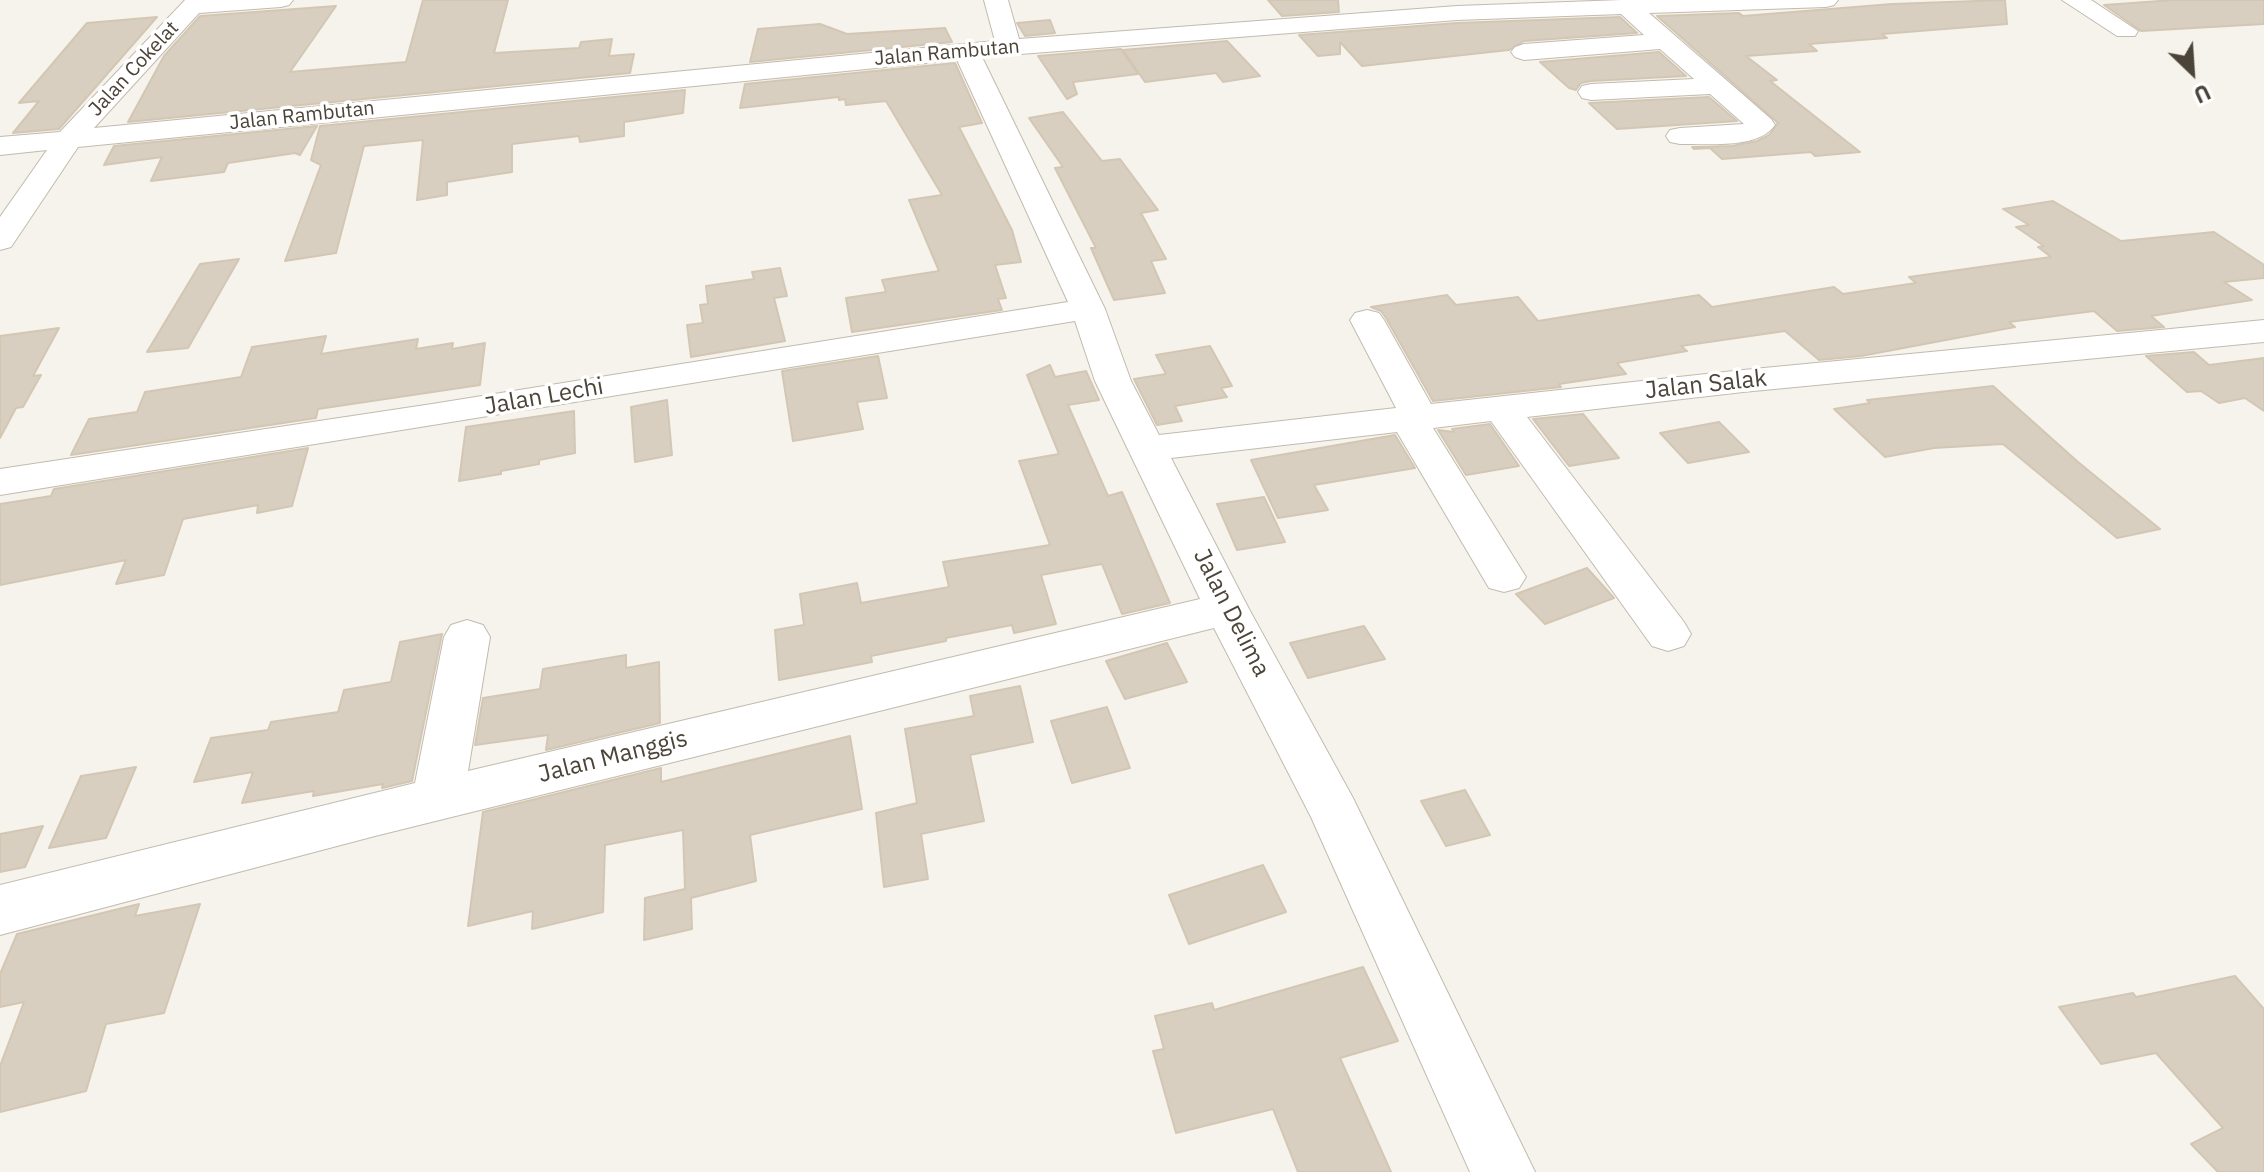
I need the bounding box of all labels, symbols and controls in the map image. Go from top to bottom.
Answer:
street label: Jalan Cokelat [84,17,184,121]
north arrow [2152,32,2232,112]
street label: Jalan Rambutan [873,35,1021,71]
text: U [2189,78,2215,111]
street label: Jalan Rambutan [228,96,376,136]
street label: Jalan Salak [1644,364,1768,406]
street label: Jalan Lechi [482,372,606,422]
street label: Jalan Delima [1187,544,1275,682]
street label: Jalan Manggis [535,725,691,789]

